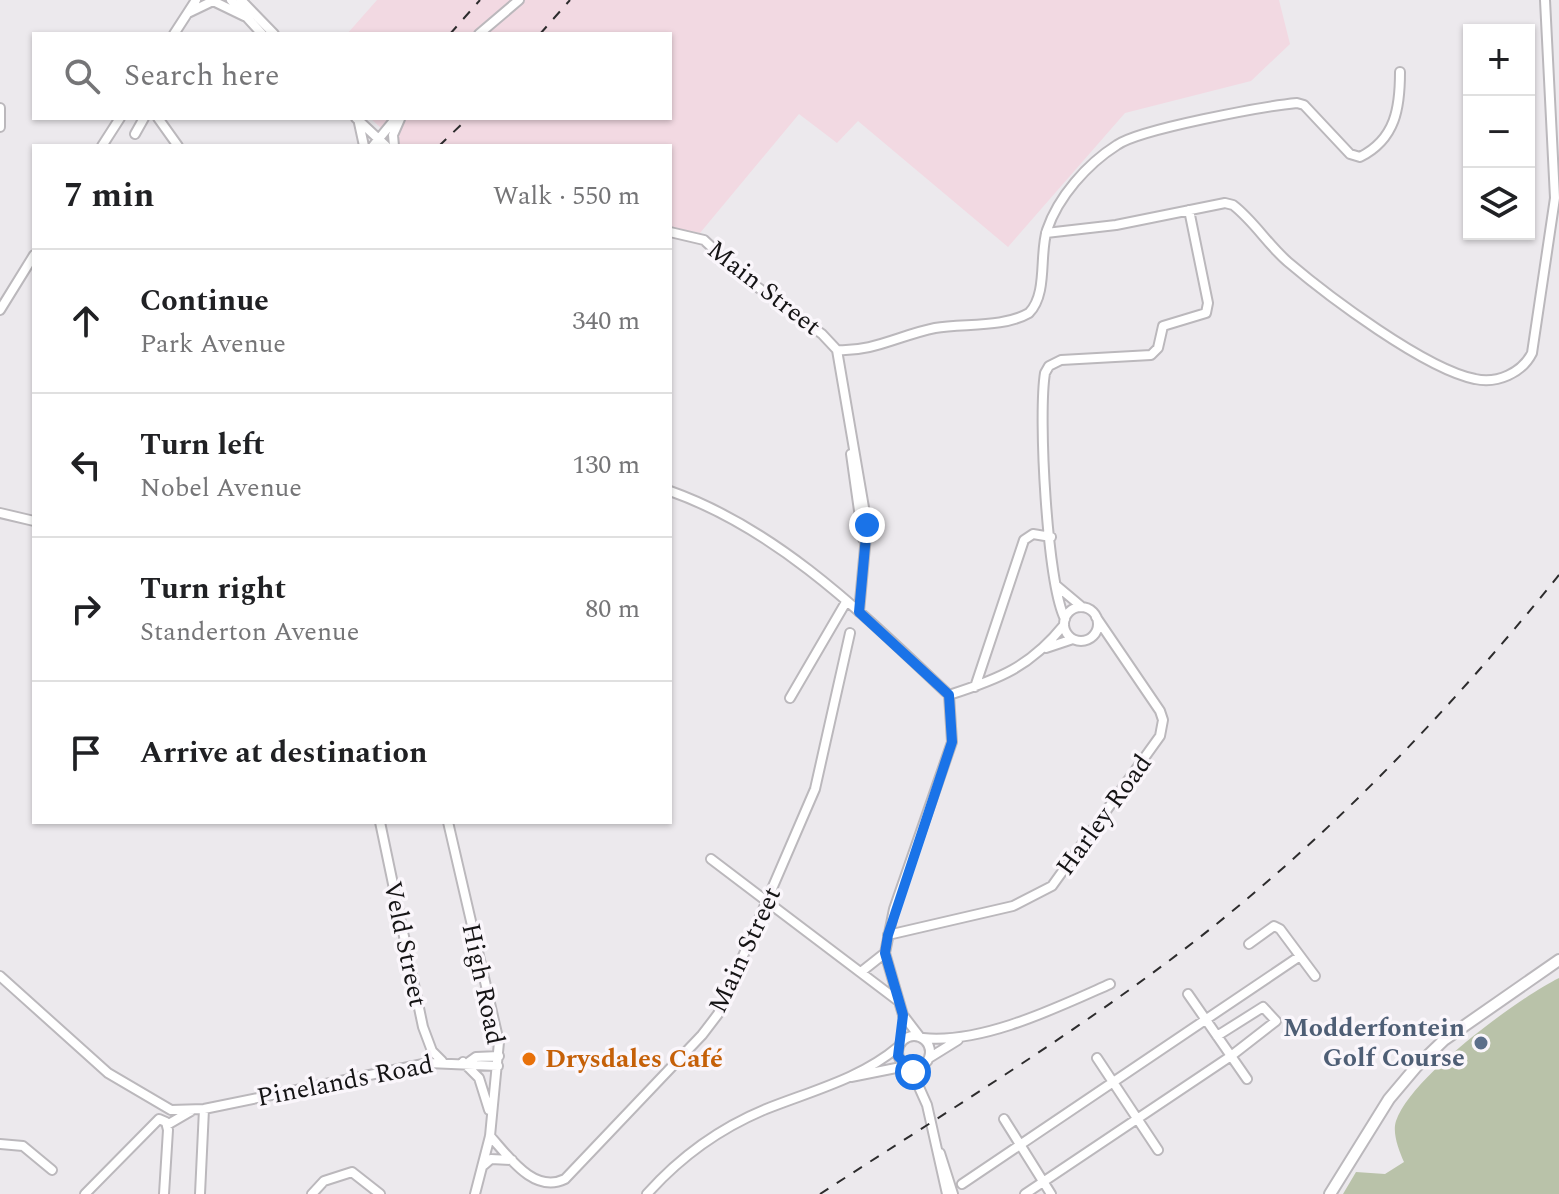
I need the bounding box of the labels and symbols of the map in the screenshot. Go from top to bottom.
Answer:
street label: Main Street [698,230,830,346]
route end [849,507,885,543]
street label: Harley Road [1046,746,1162,884]
street label: Veld Street [372,878,438,1010]
street label: Main Street [698,880,792,1020]
street label: High Road [451,920,515,1048]
place label: Modderfontein Golf Course [1283,1008,1465,1078]
marker: Modderfontein Golf Course [1472,1034,1490,1052]
place label: Drysdales Café [545,1039,723,1079]
street label: Pinelands Road [253,1044,437,1118]
marker: Drysdales Café [520,1050,538,1068]
route start [895,1054,931,1090]

